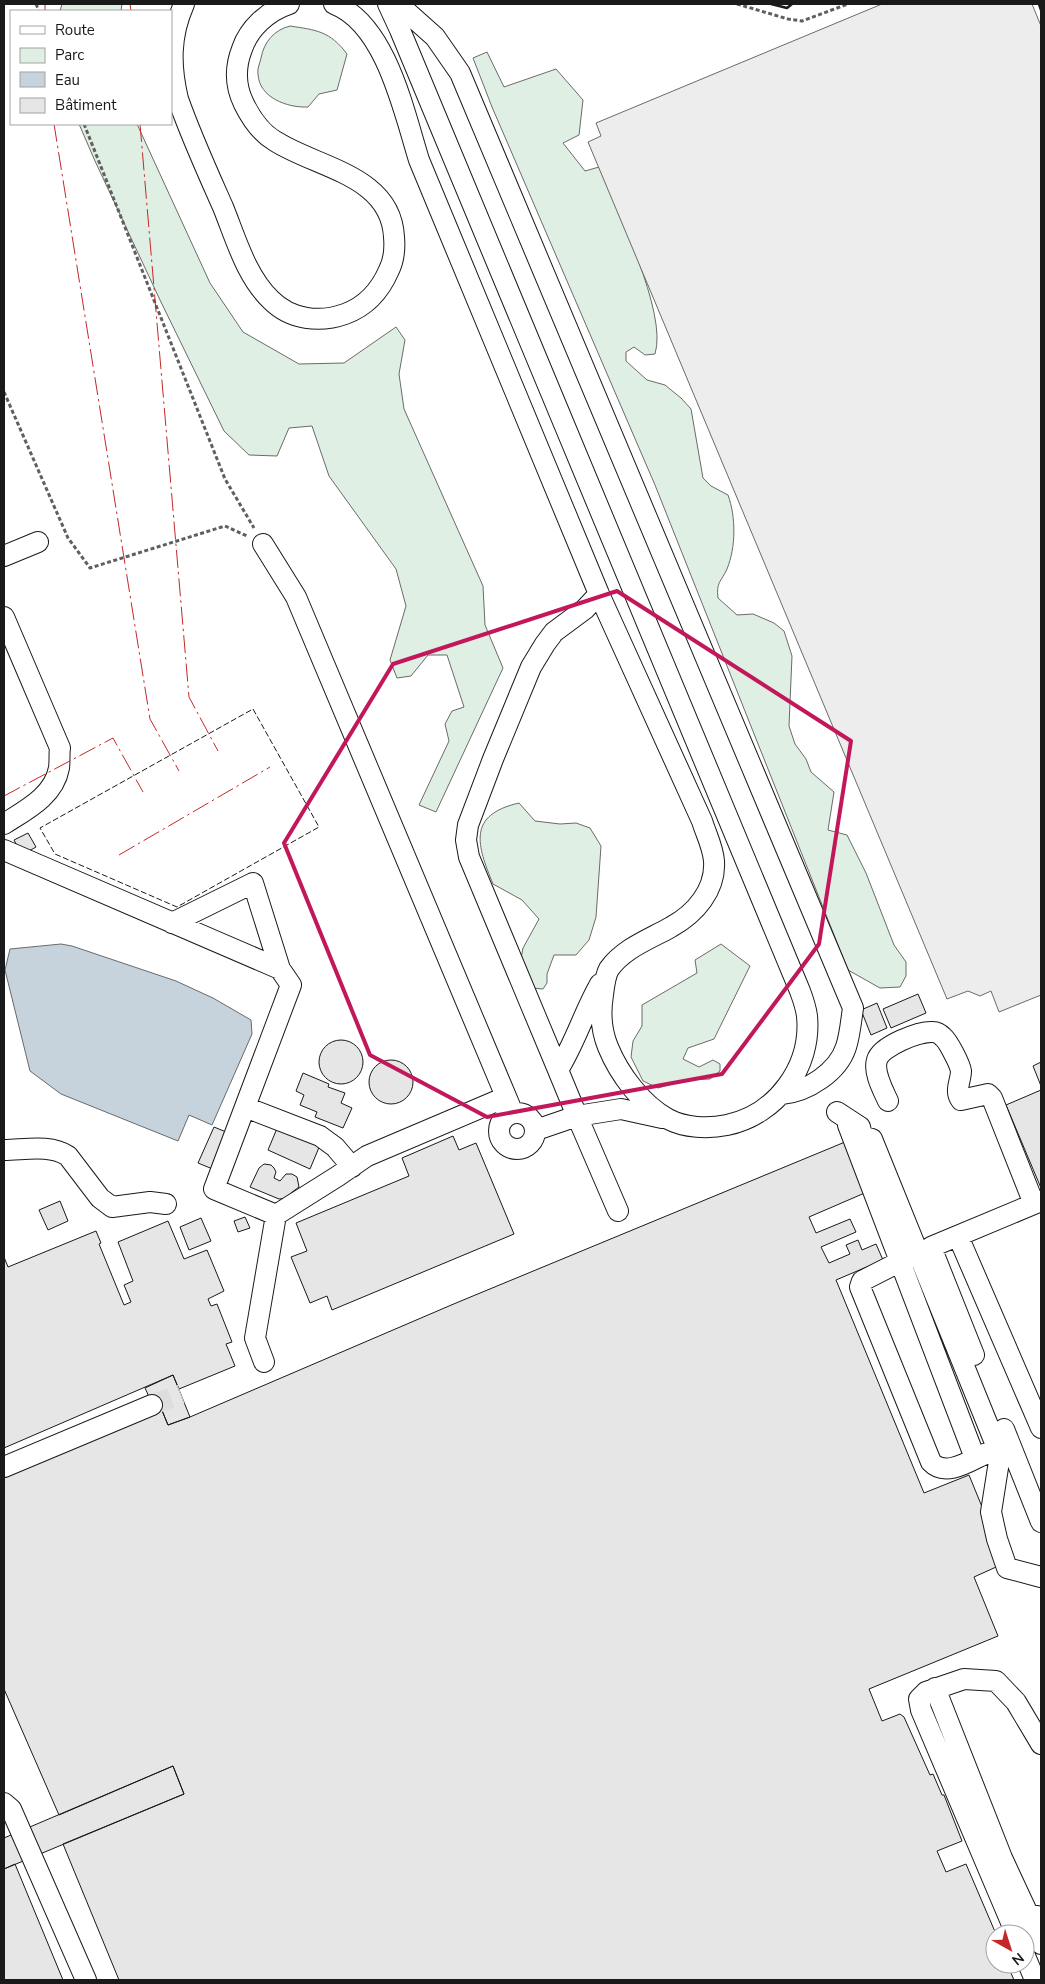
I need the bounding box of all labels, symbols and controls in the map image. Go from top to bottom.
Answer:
legend [10,10,172,125]
text: Route [55,20,95,40]
text: Parc [55,45,84,65]
text: Eau [55,70,80,90]
text: Bâtiment [55,95,117,115]
north arrow [985,1924,1035,1974]
text: N [1008,1948,1028,1969]

